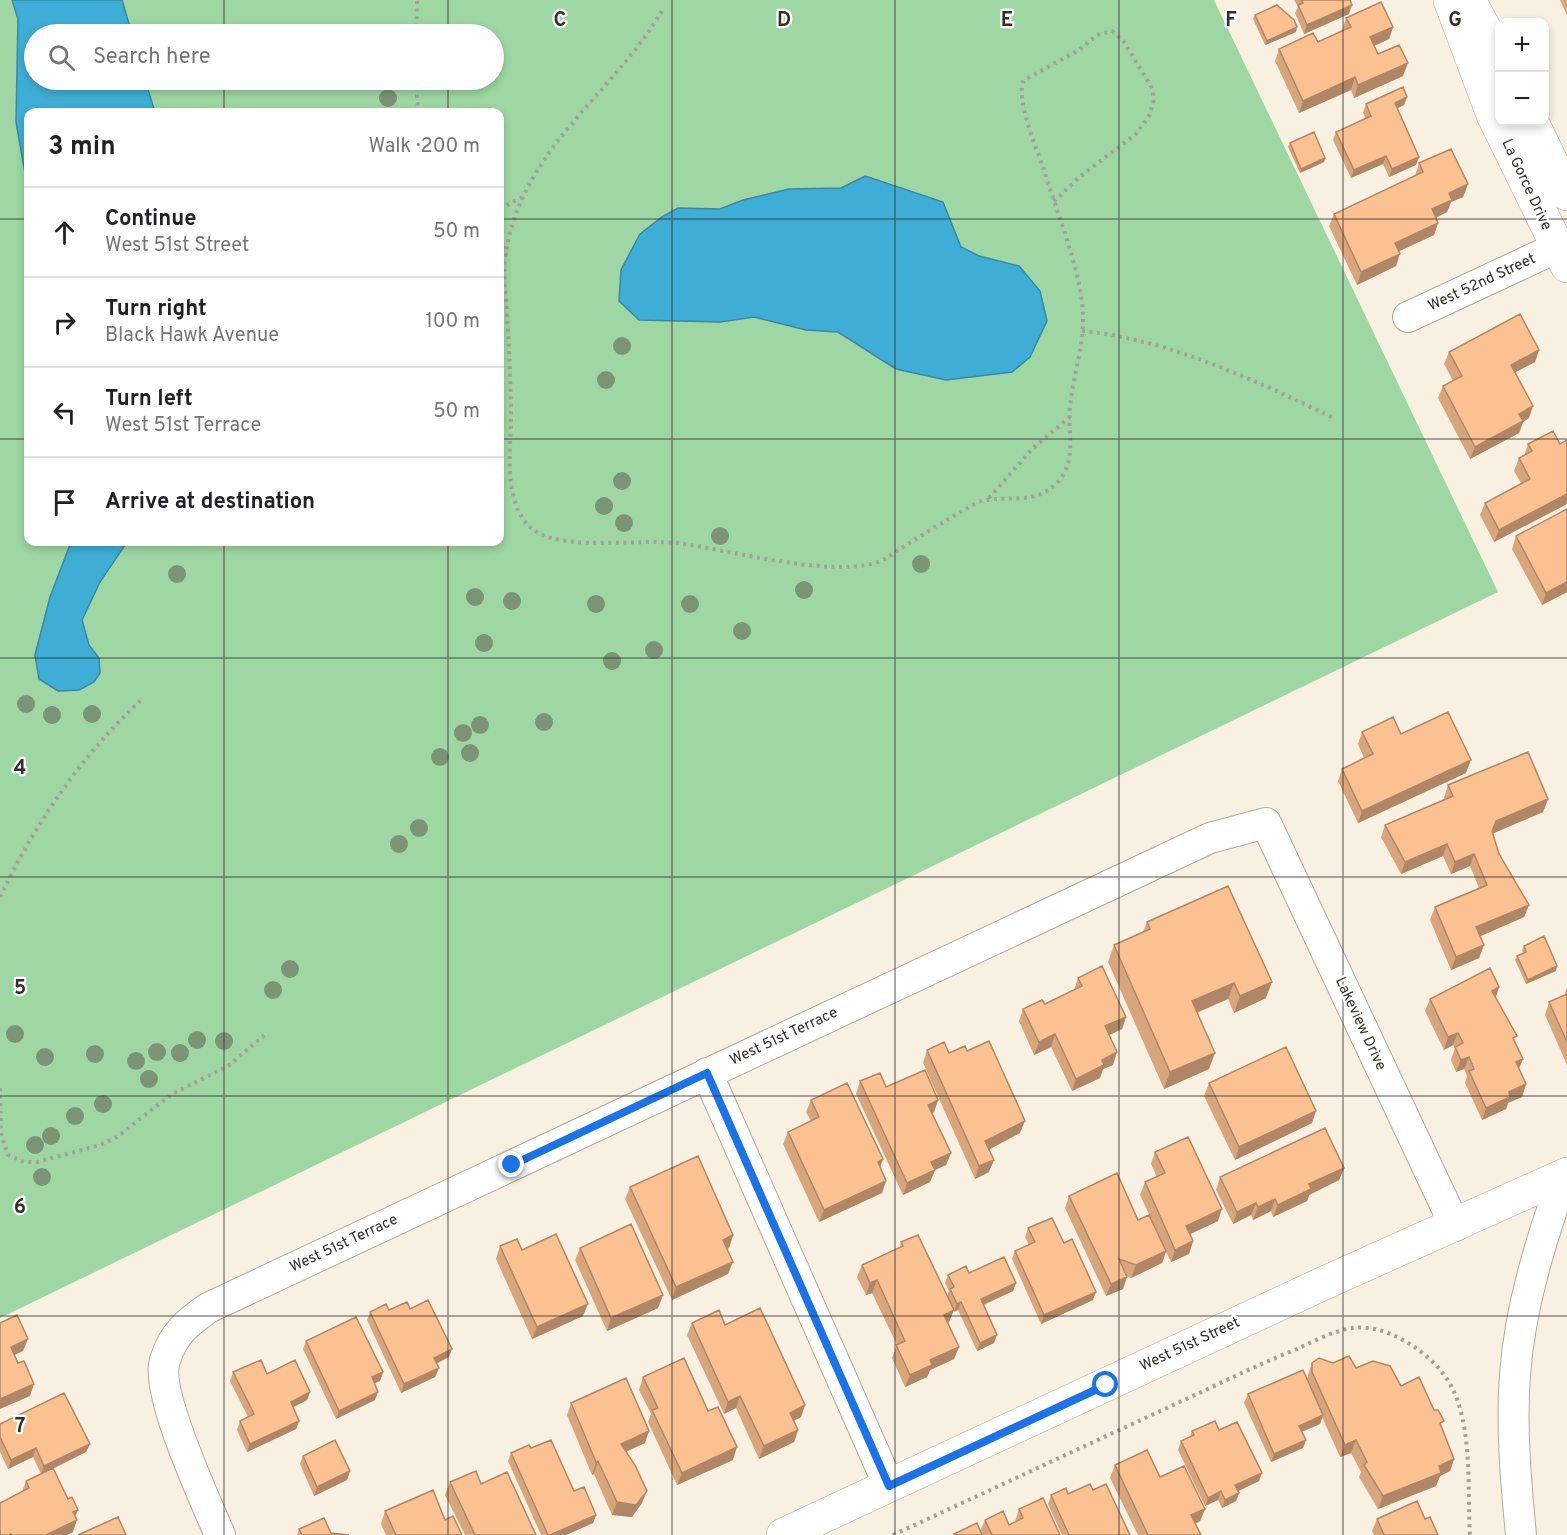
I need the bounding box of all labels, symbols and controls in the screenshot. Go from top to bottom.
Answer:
text: C [554,8,566,34]
text: D [777,8,791,34]
text: E [1001,8,1013,34]
text: F [1225,8,1237,34]
text: G [1448,8,1462,34]
map controls [1495,18,1549,126]
button: + [1495,18,1549,72]
search box [24,24,504,90]
icon: search [45,41,78,74]
text: Search here [93,44,211,71]
button: − [1495,72,1549,126]
text: 3 min [48,131,116,164]
text: Walk · 200 m [369,134,480,160]
street label: La Gorce Drive [1497,136,1555,234]
text: Continue [105,206,196,233]
icon: ahead [48,216,81,249]
text: 50 m [433,219,480,245]
text: West 51st Street [105,233,249,259]
street label: West 52nd Street [1425,250,1539,316]
text: Turn right [105,296,207,323]
icon: right [48,306,81,339]
text: 100 m [425,309,480,335]
text: Black Hawk Avenue [105,323,279,349]
text: Turn left [105,386,193,413]
icon: left [48,396,81,429]
text: 50 m [433,399,480,425]
text: West 51st Terrace [105,413,261,439]
icon: arrive [48,486,81,519]
text: Arrive at destination [105,489,315,516]
text: 4 [14,756,26,782]
street label: Lakeview Drive [1330,974,1390,1074]
text: 5 [14,976,26,1002]
street label: West 51st Terrace [727,1004,841,1070]
route end [498,1151,524,1177]
text: 6 [14,1195,26,1221]
street label: West 51st Terrace [287,1211,401,1277]
street label: West 51st Street [1137,1314,1243,1376]
route start [1092,1371,1118,1397]
text: 7 [15,1414,25,1440]

